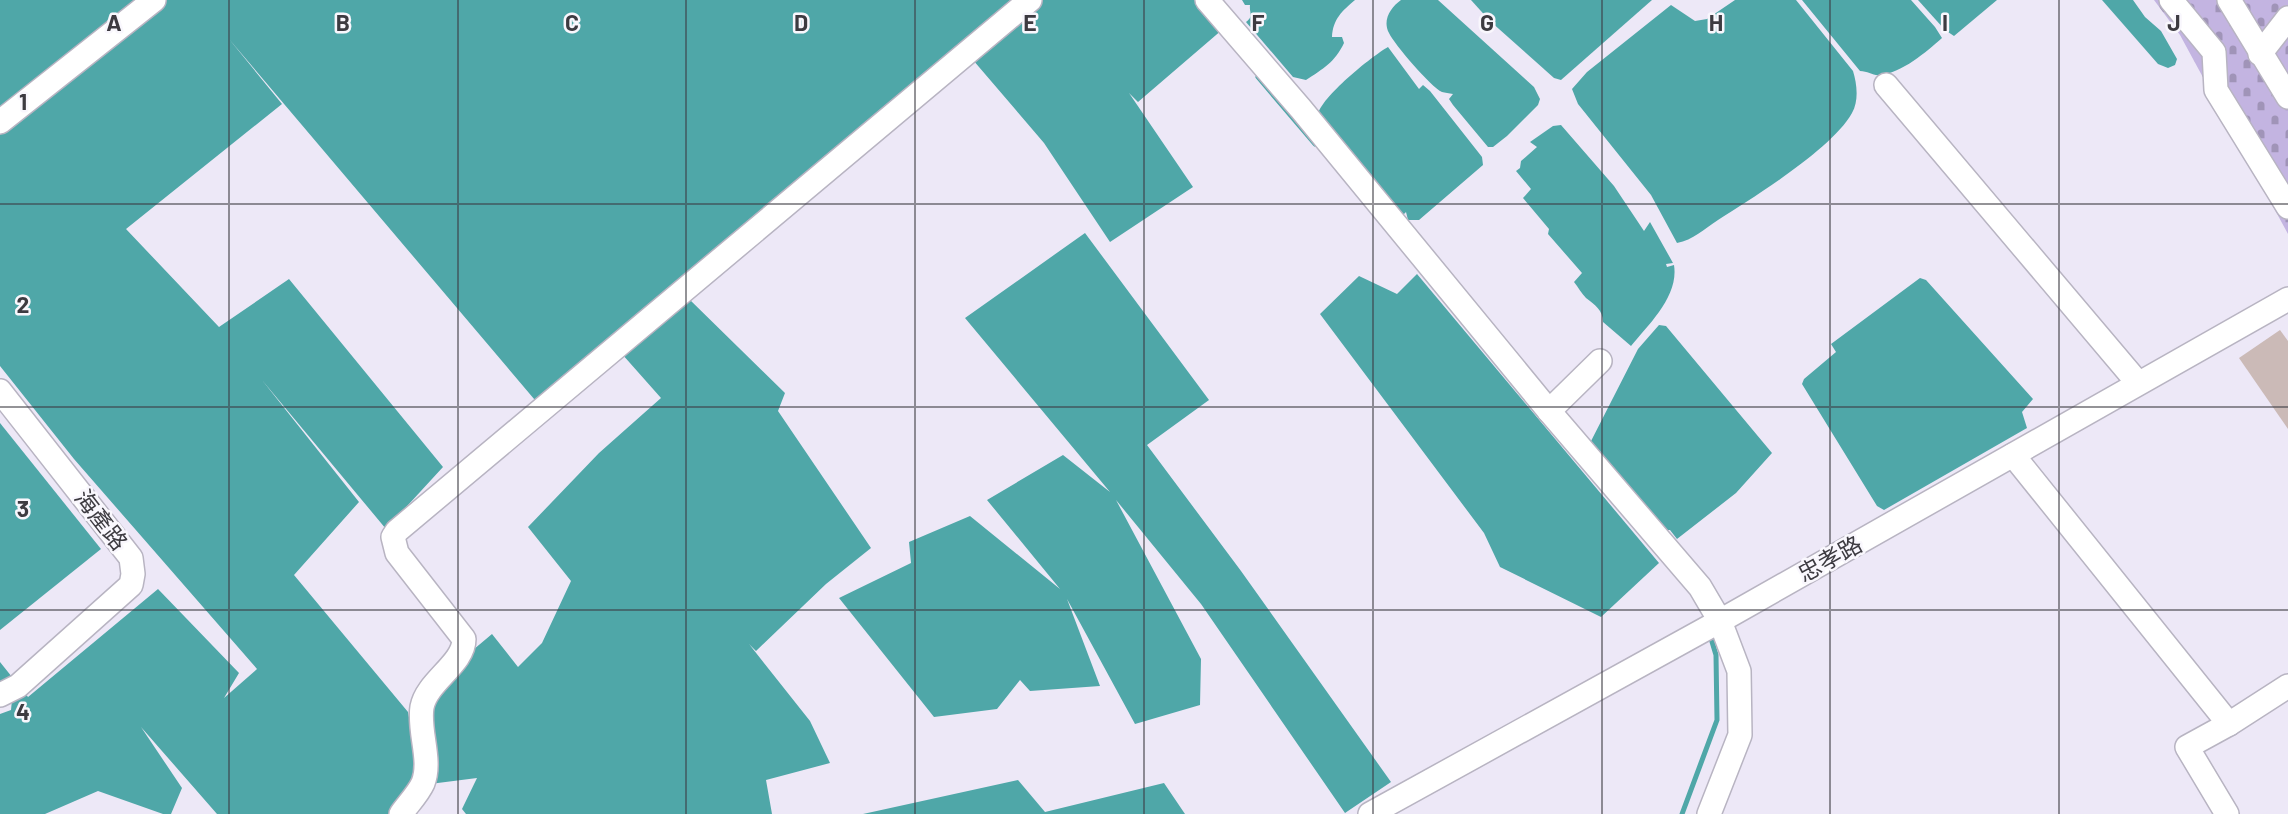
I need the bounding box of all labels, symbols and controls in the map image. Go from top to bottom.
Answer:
text: A [106,8,122,36]
text: B [336,8,350,36]
text: C [565,8,579,36]
text: D [794,8,808,36]
text: E [1023,8,1037,36]
text: F [1252,8,1265,36]
text: G [1480,8,1494,36]
text: H [1709,8,1723,36]
text: I [1942,8,1948,36]
text: J [2167,8,2181,36]
text: 1 [19,87,27,115]
text: 2 [17,290,29,318]
street label: 海產路 [70,484,134,555]
text: 3 [17,494,29,522]
street label: 忠孝路 [1793,529,1866,587]
text: 4 [16,697,30,725]

